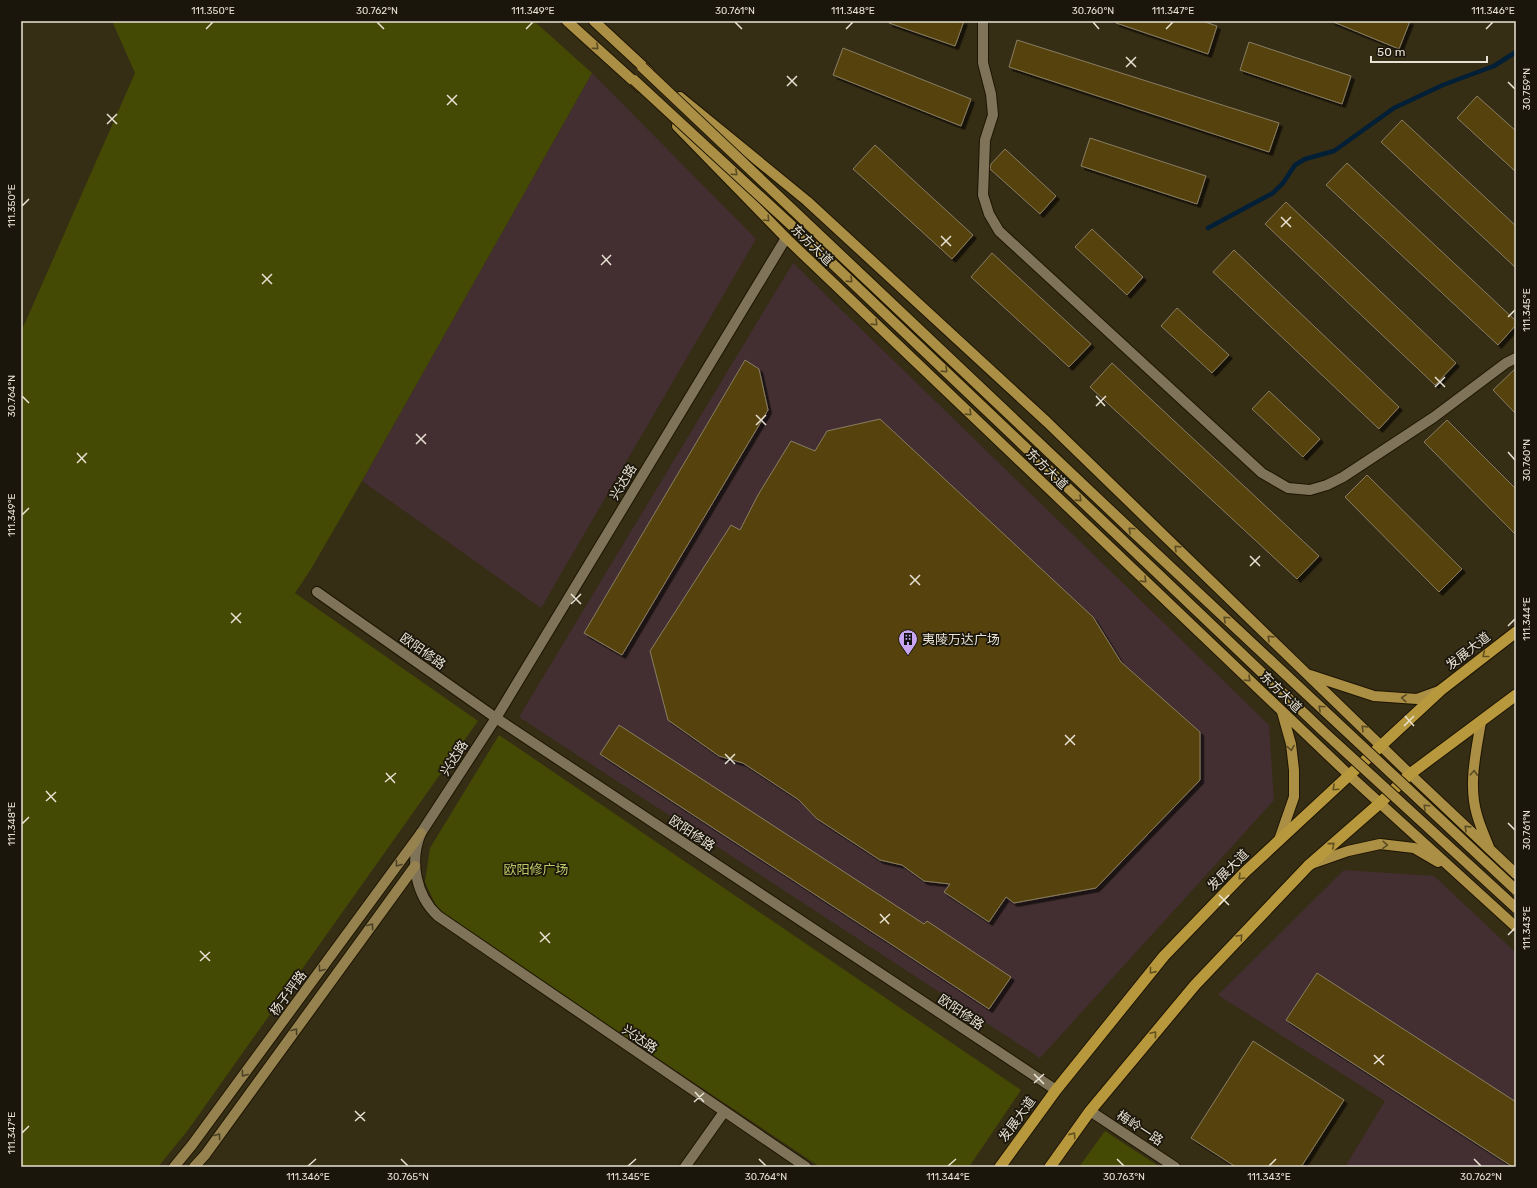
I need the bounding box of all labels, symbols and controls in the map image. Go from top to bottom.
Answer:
text: 111.350°E [191,5,235,17]
text: 30.762°N [356,5,398,17]
text: 111.349°E [511,5,555,17]
text: 30.761°N [715,5,755,17]
text: 111.348°E [831,5,875,17]
text: 30.760°N [1072,5,1114,17]
text: 111.347°E [1152,5,1194,17]
text: 111.346°E [1471,5,1515,17]
scale bar [1371,38,1487,64]
one-way arrow [592,42,599,49]
text: 50 m [1377,45,1405,59]
text: 30.759°N [1521,68,1533,110]
one-way arrow [730,168,738,176]
text: 111.350°E [6,184,18,228]
one-way arrow [762,214,770,222]
street label: 东方大道 [788,222,836,268]
one-way arrow [846,276,853,283]
text: 111.345°E [1521,288,1533,332]
one-way arrow [870,318,878,326]
one-way arrow [940,365,947,372]
text: 30.764°N [6,375,18,417]
one-way arrow [964,408,972,416]
text: 30.760°N [1521,439,1533,481]
street label: 东方大道 [1023,446,1071,492]
street label: 兴达路 [607,461,639,503]
text: 111.349°E [6,493,18,537]
one-way arrow [1074,494,1082,501]
one-way arrow [1129,527,1136,534]
one-way arrow [1174,545,1182,552]
one-way arrow [1139,575,1147,583]
text: 111.344°E [1521,597,1533,641]
one-way arrow [1223,616,1231,624]
building icon: 夷陵万达广场 [897,628,919,656]
street label: 发展大道 [1443,629,1493,673]
street label: 欧阳修路 [397,630,449,672]
place label: 夷陵万达广场 [922,632,1000,647]
one-way arrow [1267,635,1275,643]
one-way arrow [1483,651,1490,658]
street label: 东方大道 [1257,669,1305,715]
one-way arrow [1243,674,1251,682]
one-way arrow [1400,694,1407,703]
one-way arrow [1318,705,1326,713]
one-way arrow [1361,726,1369,733]
street label: 兴达路 [437,738,471,778]
one-way arrow [1287,745,1295,751]
one-way arrow [1469,770,1478,776]
one-way arrow [1332,783,1340,790]
text: 111.348°E [6,802,18,846]
one-way arrow [1423,804,1430,811]
text: 30.761°N [1521,810,1533,850]
street label: 欧阳修路 [666,812,718,854]
one-way arrow [1464,826,1472,833]
one-way arrow [1382,840,1388,849]
one-way arrow [1327,842,1335,849]
street label: 发展大道 [1204,846,1252,894]
one-way arrow [396,860,403,867]
park label: 欧阳修广场 [503,862,569,877]
one-way arrow [1238,872,1246,880]
text: 111.343°E [1521,906,1533,950]
one-way arrow [367,924,374,931]
one-way arrow [1235,934,1242,941]
one-way arrow [319,965,326,972]
one-way arrow [1149,967,1156,974]
street label: 杨子坪路 [267,968,309,1018]
street label: 欧阳修路 [935,991,987,1033]
street label: 兴达路 [620,1022,660,1056]
one-way arrow [290,1029,297,1036]
one-way arrow [1150,1031,1157,1039]
one-way arrow [242,1070,249,1077]
street label: 发展大道 [996,1094,1038,1144]
street label: 梅岭一路 [1114,1108,1166,1148]
text: 111.347°E [6,1112,18,1154]
one-way arrow [1068,1133,1075,1140]
one-way arrow [213,1134,220,1141]
text: 111.346°E [286,1171,330,1183]
text: 30.765°N [387,1171,429,1183]
text: 111.345°E [606,1171,650,1183]
text: 30.764°N [745,1171,787,1183]
text: 111.344°E [926,1171,970,1183]
text: 30.763°N [1103,1171,1145,1183]
text: 111.343°E [1247,1171,1291,1183]
text: 30.762°N [1460,1171,1502,1183]

